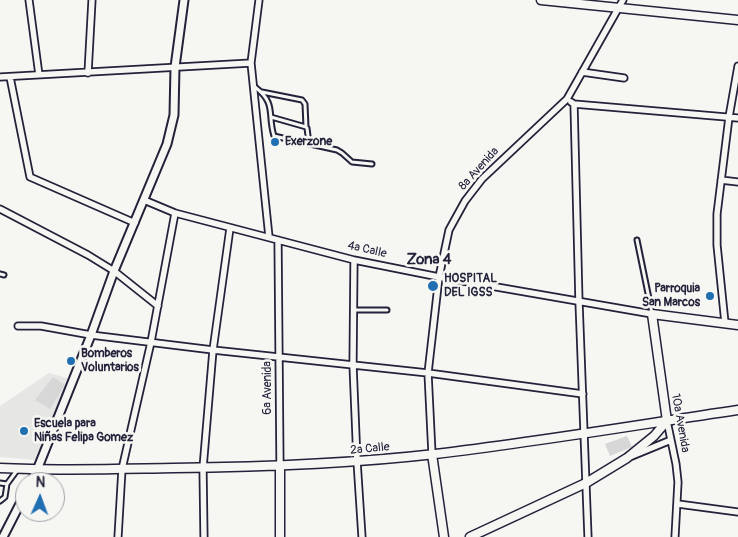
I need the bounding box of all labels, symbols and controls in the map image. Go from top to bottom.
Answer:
place label: Exerzone [285,135,332,149]
marker: Exerzone [269,136,281,148]
street label: 8a Avenida [456,145,502,193]
street label: 4a Calle [346,239,388,261]
district label: Zona 4 [407,251,451,269]
place label: HOSPITAL DEL IGSS [444,272,497,300]
marker: HOSPITAL DEL IGSS [426,279,440,293]
place label: Parroquia San Marcos [642,282,700,310]
marker: Parroquia San Marcos [704,290,716,302]
place label: Bomberos Voluntarios [81,347,139,375]
marker: Bomberos Voluntarios [65,355,77,367]
street label: 6a Avenida [261,361,275,415]
street label: 10a Avenida [668,392,692,454]
place label: Escuela para Niñas Felipa Gomez [34,417,133,445]
marker: Escuela para Niñas Felipa Gomez [18,425,30,437]
street label: 2a Calle [350,440,390,458]
north arrow [15,472,65,522]
text: N [35,474,46,491]

